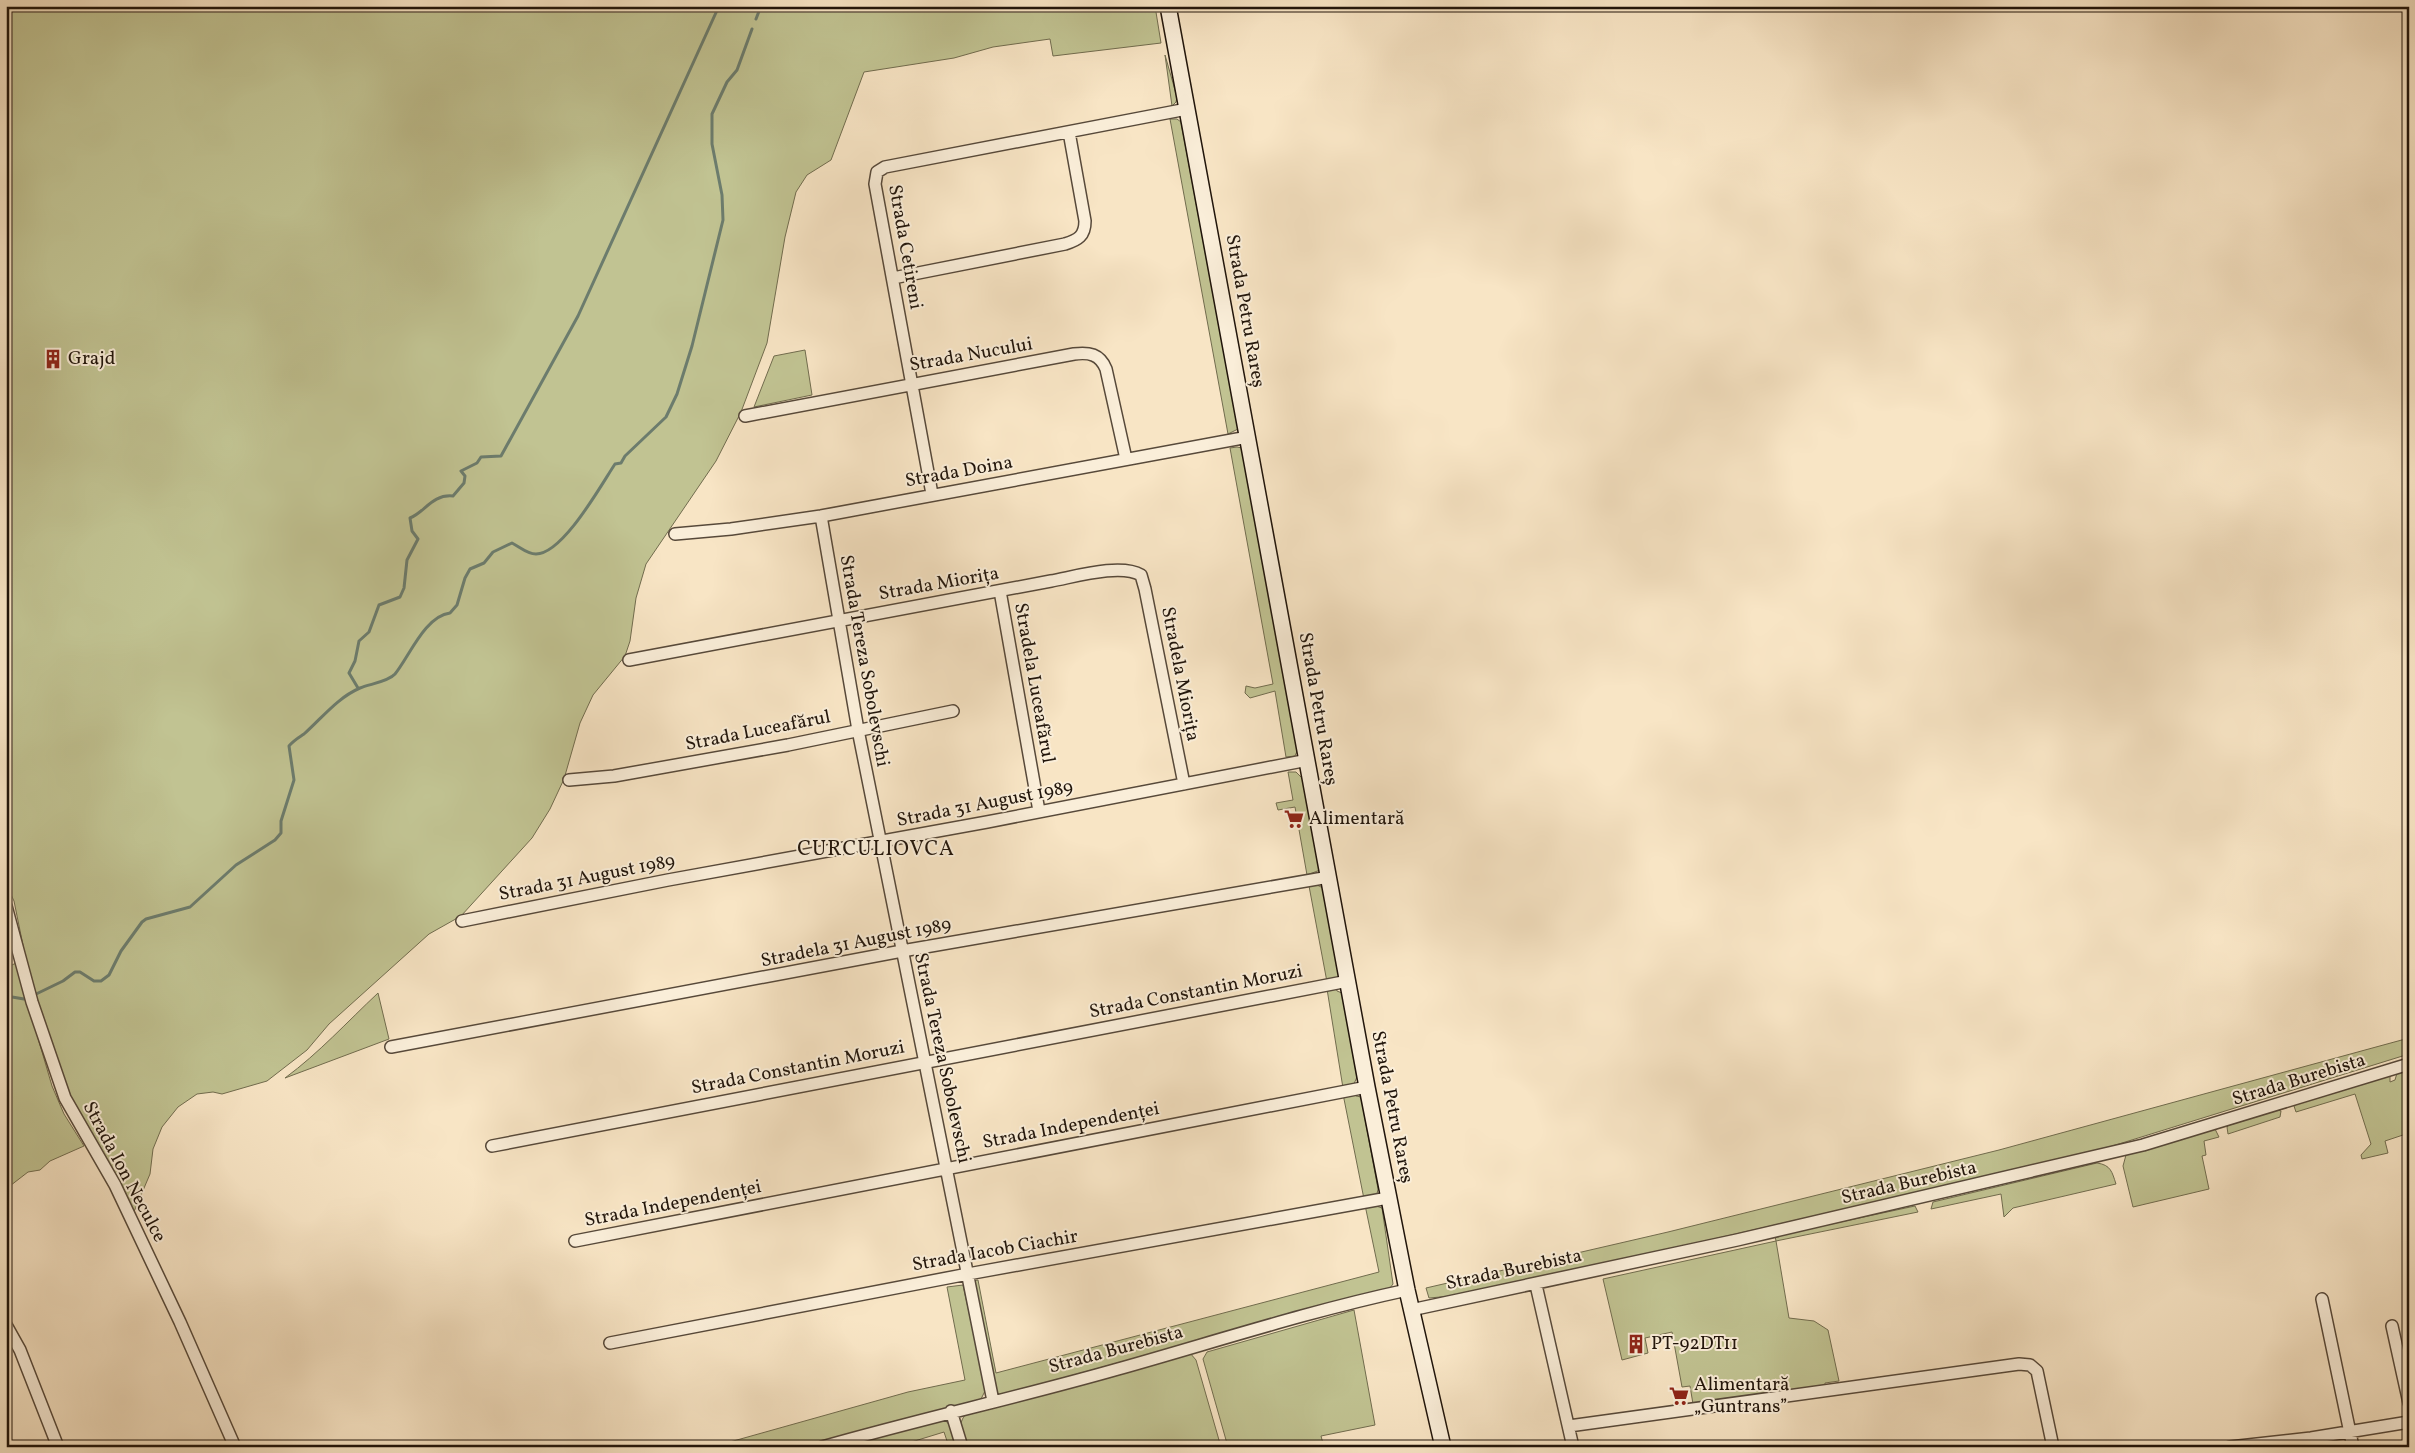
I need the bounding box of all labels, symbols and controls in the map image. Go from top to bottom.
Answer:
street label: Strada Cetireni [881,183,929,312]
street label: Strada Petru Rareș [1219,232,1271,390]
street label: Strada Nucului [907,331,1035,379]
place label: Grajd [68,346,115,372]
building icon: Grajd [42,348,64,370]
street label: Strada Doina [903,450,1015,494]
street label: Strada Tereza Sobolevschi [833,553,896,769]
street label: Strada Miorița [877,561,1001,607]
street label: Stradela Luceafărul [1007,601,1061,765]
street label: Stradela Miorița [1154,604,1206,744]
street label: Strada Petru Rareș [1292,630,1344,788]
street label: Strada Luceafărul [683,704,833,758]
street label: Strada 31 August 1989 [895,774,1075,834]
place label: Alimentară [1309,806,1405,832]
supermarket icon: Alimentară [1283,808,1305,830]
district label: CURCULIOVCA [797,835,955,864]
street label: Strada 31 August 1989 [497,848,677,908]
street label: Stradela 31 August 1989 [758,912,954,974]
street label: Strada Tereza Sobolevschi [907,950,977,1166]
street label: Strada Constantin Moruzi [1087,958,1305,1025]
street label: Strada Petru Rareș [1364,1028,1420,1186]
street label: Strada Constantin Moruzi [689,1034,907,1101]
street label: Strada Burebista [2229,1047,2369,1113]
street label: Strada Independenței [980,1096,1162,1156]
street label: Strada Ion Neculce [76,1097,172,1247]
street label: Strada Burebista [1839,1155,1979,1211]
street label: Strada Independenței [582,1174,764,1234]
street label: Strada Iacob Ciachir [910,1224,1080,1278]
street label: Strada Burebista [1444,1243,1584,1297]
street label: Strada Burebista [1046,1320,1186,1380]
place label: PT-92DT11 [1651,1331,1738,1357]
building icon: PT-92DT11 [1625,1333,1647,1355]
place label: Alimentară „Guntrans” [1694,1372,1790,1420]
supermarket icon: Alimentară „Guntrans” [1668,1385,1690,1407]

